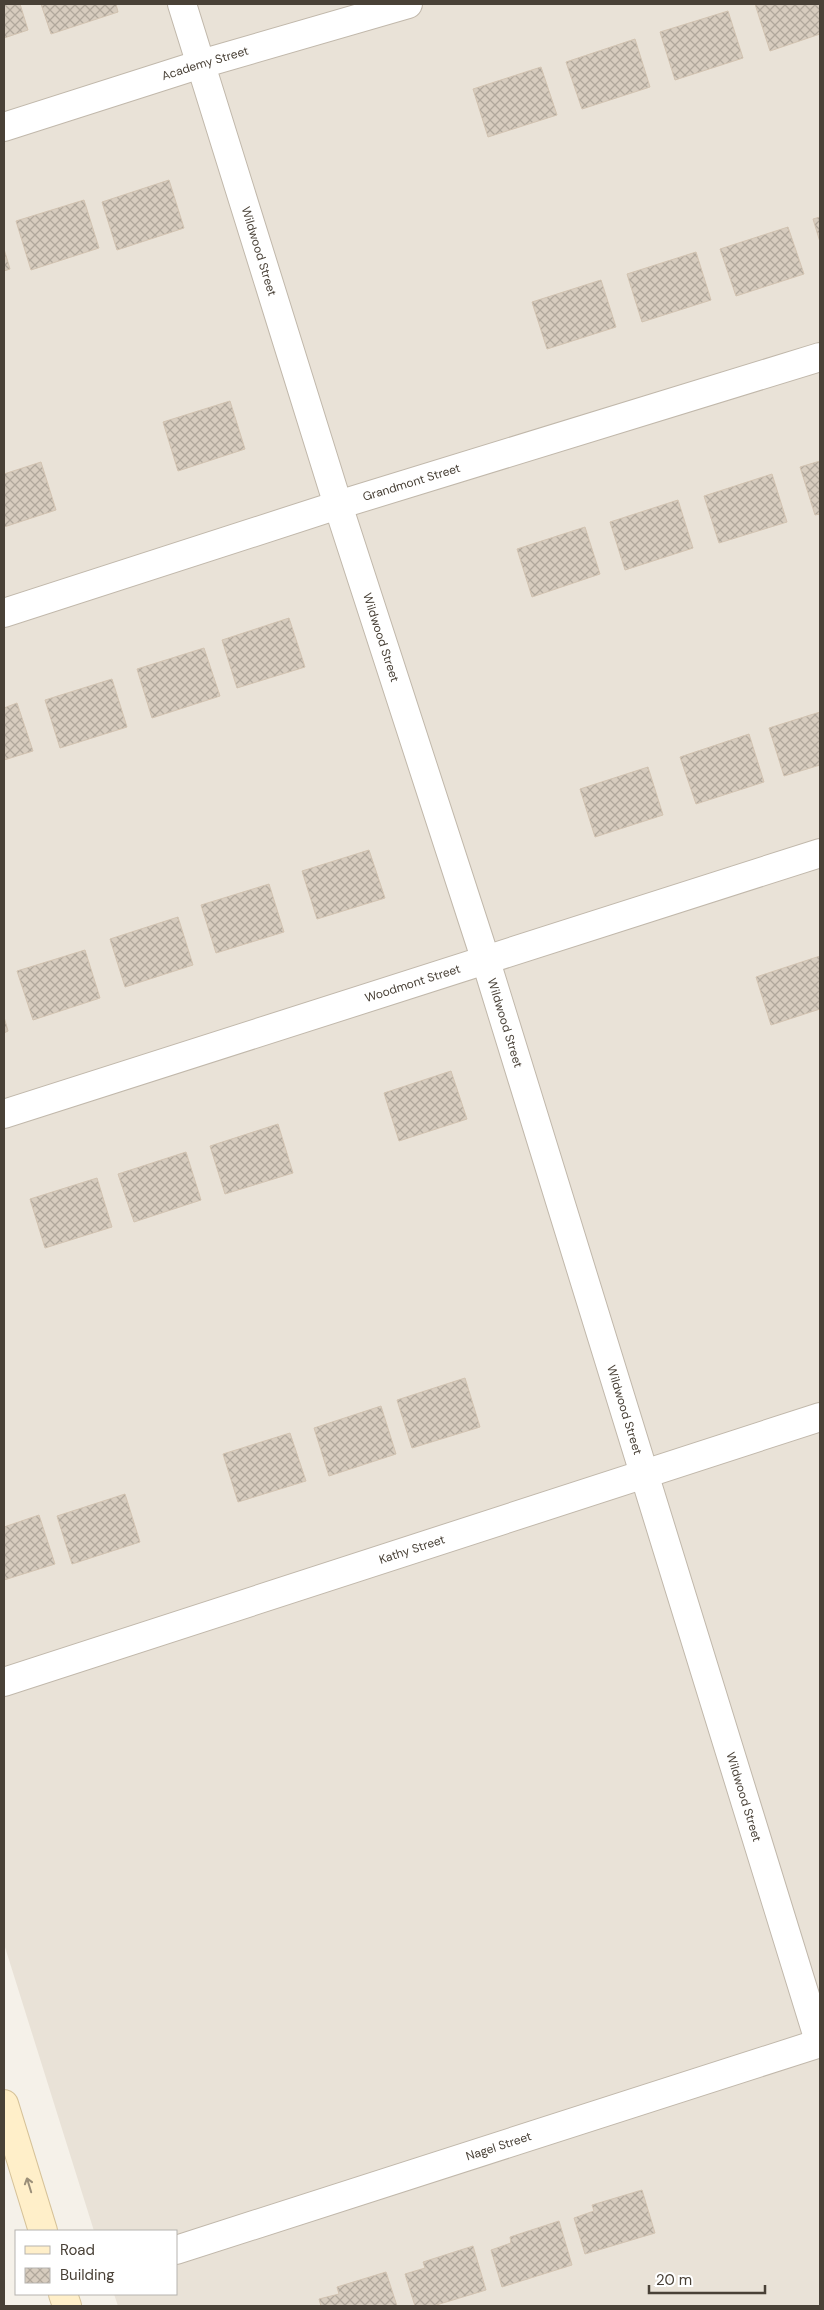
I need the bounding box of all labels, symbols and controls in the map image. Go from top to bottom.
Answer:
street label: Academy Street [160,43,251,84]
street label: Wildwood Street [238,205,281,298]
street label: Grandmont Street [361,460,463,505]
street label: Wildwood Street [359,591,403,684]
street label: Woodmont Street [363,960,463,1006]
street label: Wildwood Street [484,976,526,1070]
street label: Wildwood Street [603,1363,646,1457]
street label: Kathy Street [377,1531,447,1568]
street label: Wildwood Street [722,1750,765,1844]
street label: Nagel Street [464,2128,534,2164]
one-way arrow [23,2177,33,2193]
legend [15,2230,178,2295]
text: Road [60,2240,95,2260]
scale bar [649,2262,765,2294]
text: Building [60,2265,115,2285]
text: 20 m [656,2270,692,2290]

